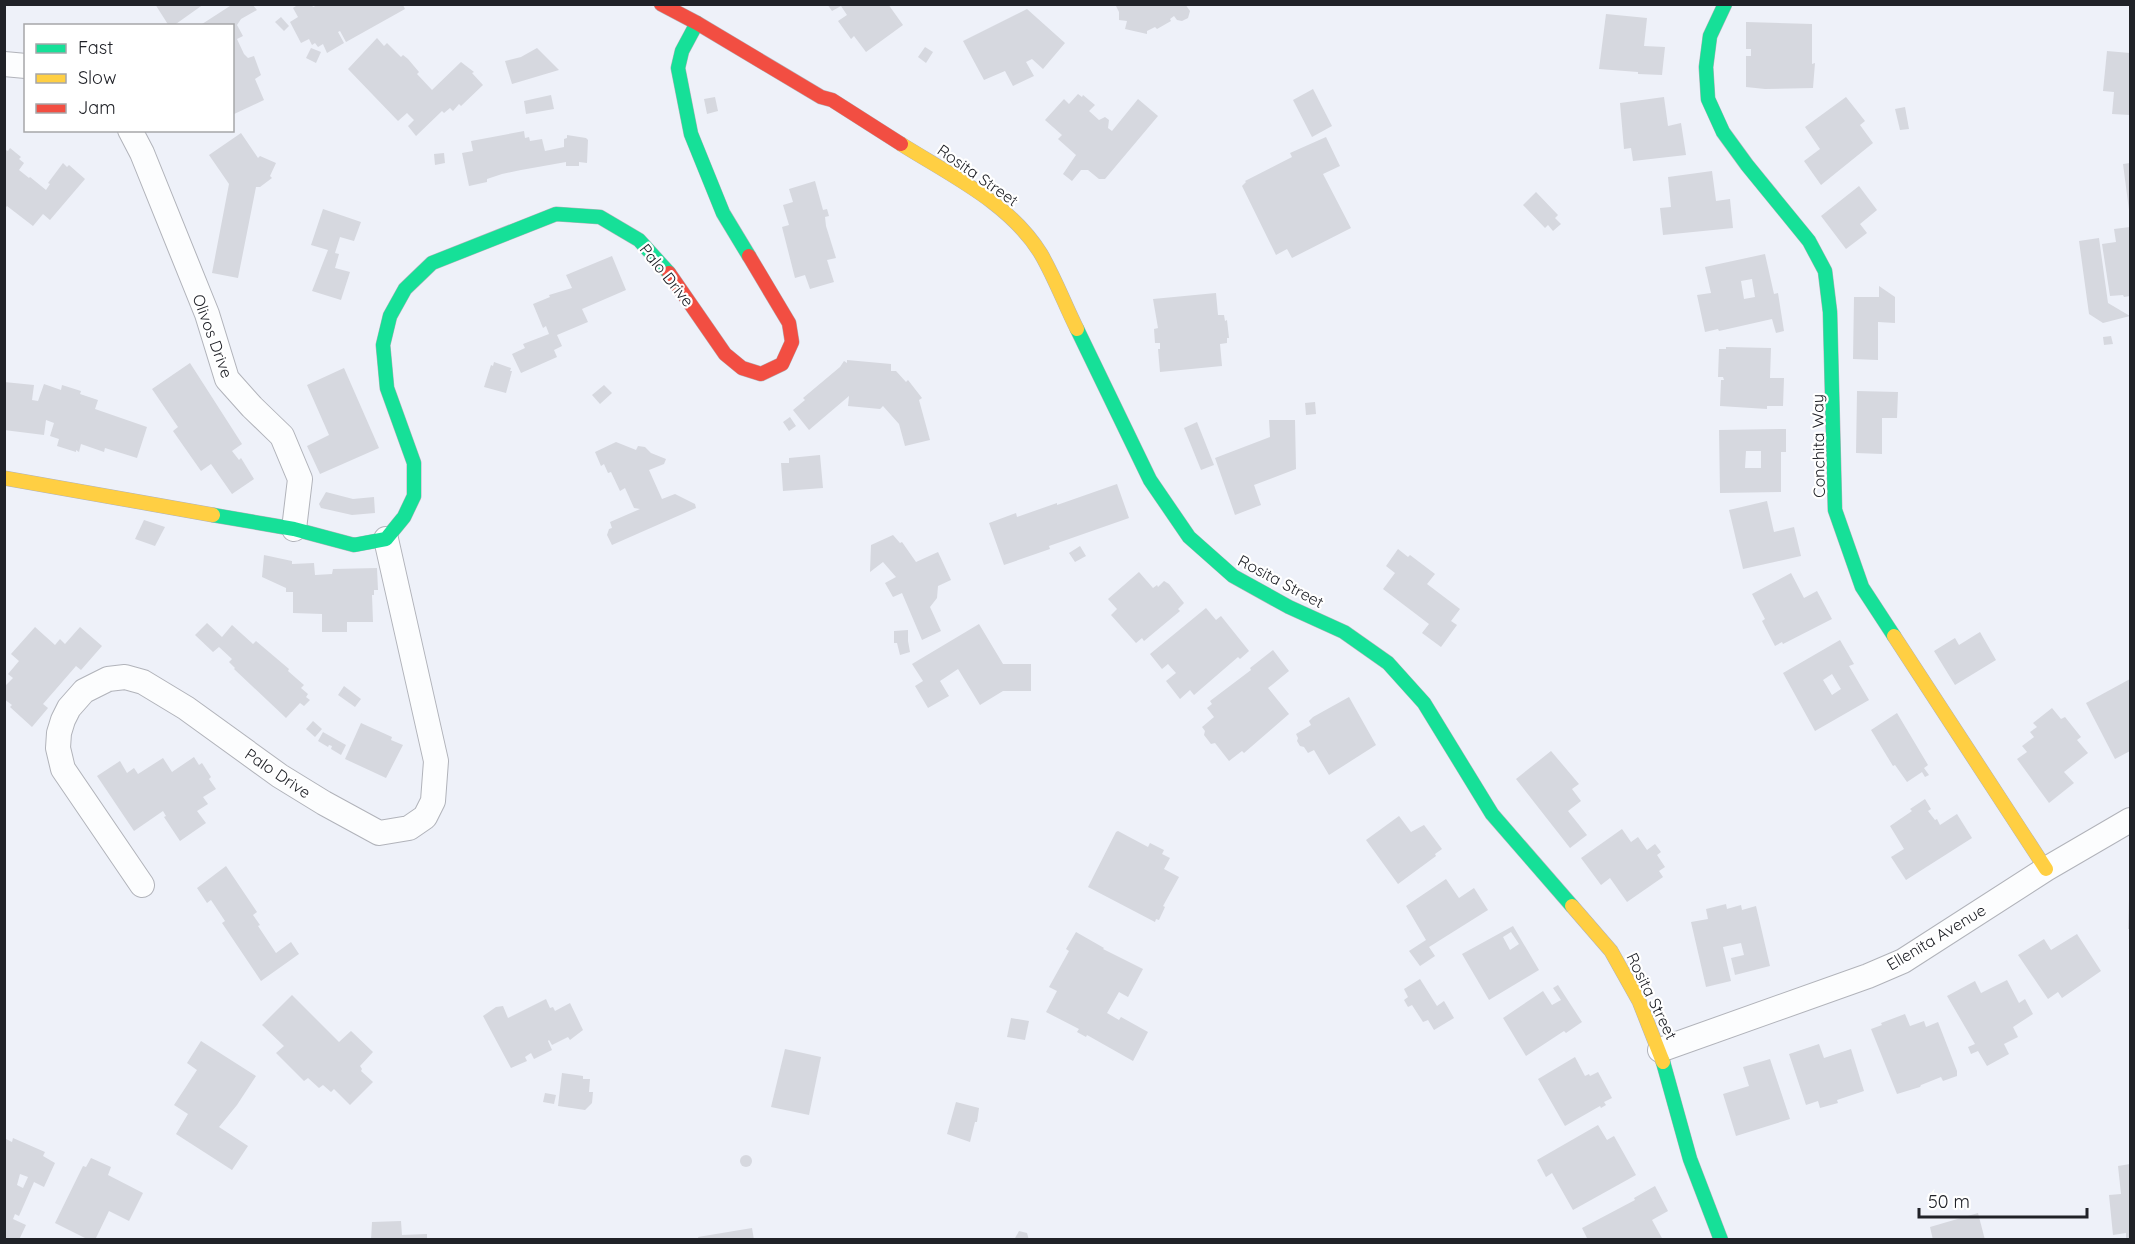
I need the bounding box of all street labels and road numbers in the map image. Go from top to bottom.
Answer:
street label: Rosita Street [934,140,1022,210]
street label: Palo Drive [636,239,698,311]
street label: Olivos Drive [189,291,237,381]
street label: Conchita Way [1807,394,1829,498]
street label: Rosita Street [1235,550,1327,612]
street label: Palo Drive [241,744,315,802]
street label: Ellenita Avenue [1883,900,1989,974]
street label: Rosita Street [1622,949,1682,1043]

